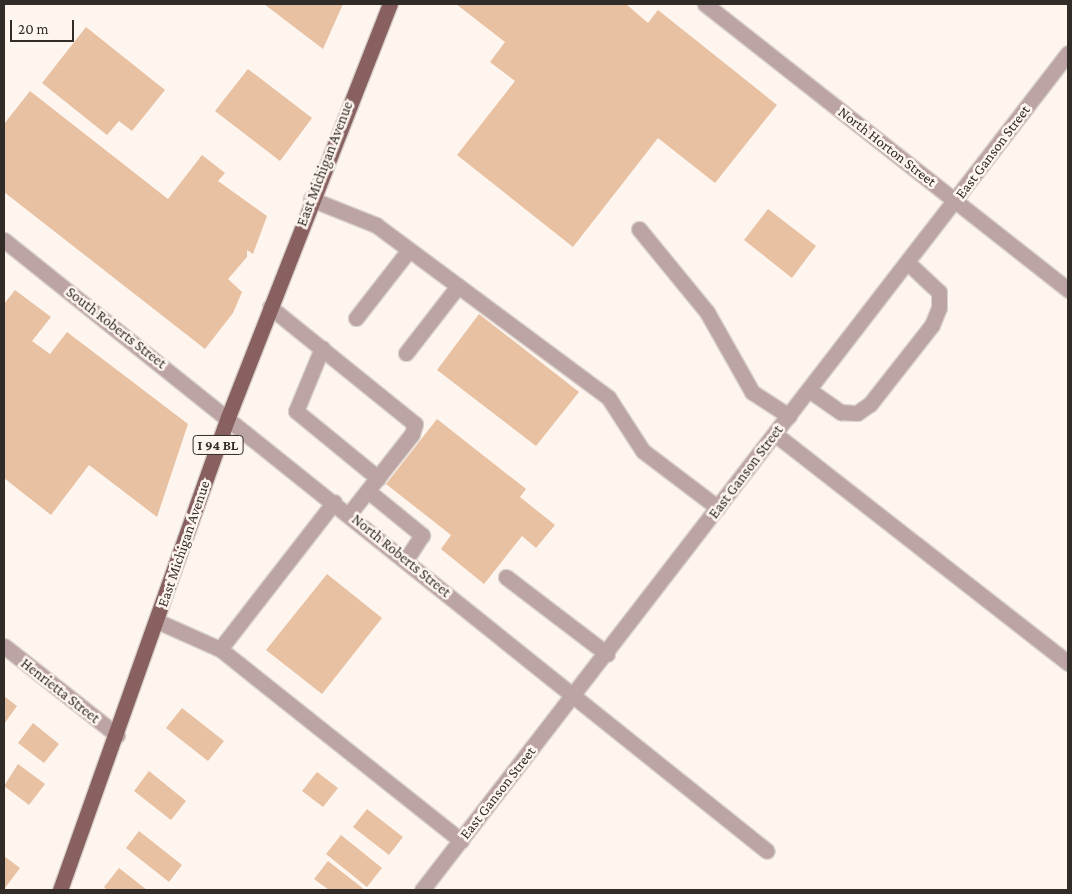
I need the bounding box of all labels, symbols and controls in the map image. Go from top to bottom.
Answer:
scale bar [12,10,76,42]
text: 20 m [18,21,49,37]
street label: East Michigan Avenue [293,99,357,229]
street label: East Ganson Street [952,102,1034,202]
street label: North Horton Street [834,103,940,191]
street label: South Roberts Street [62,283,170,373]
street label: East Ganson Street [705,422,787,522]
road number: I 94 BL [192,434,244,456]
street label: East Michigan Avenue [154,478,214,610]
street label: North Roberts Street [348,511,454,601]
street label: Henrietta Street [17,655,103,727]
street label: East Ganson Street [456,743,540,843]

